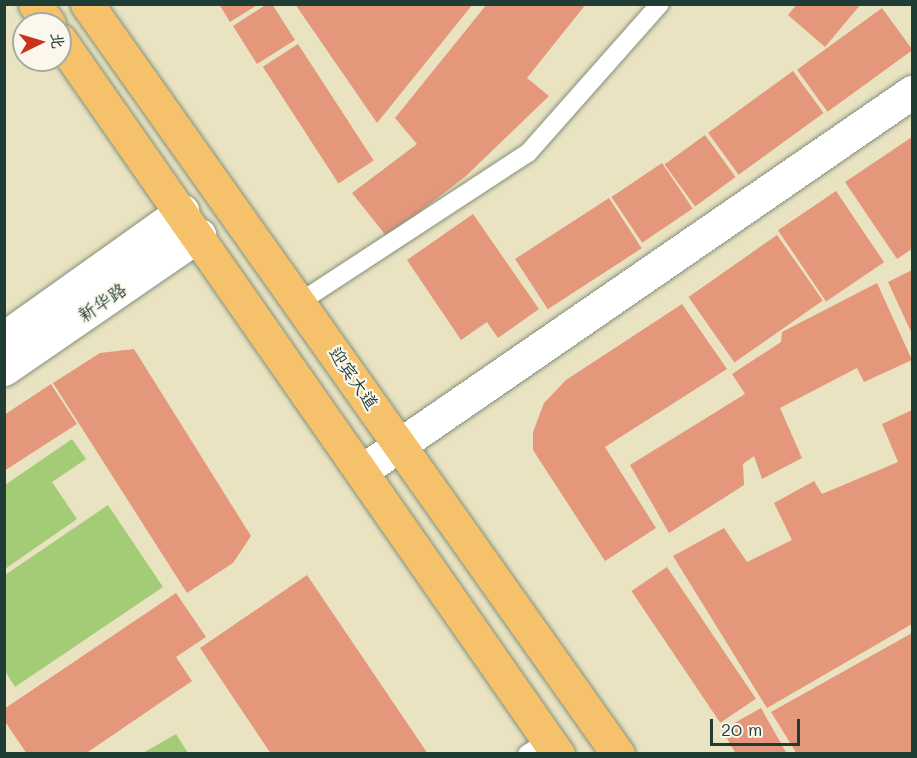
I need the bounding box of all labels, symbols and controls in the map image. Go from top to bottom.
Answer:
north arrow [12,12,72,72]
text: 北 [47,32,70,49]
street label: 新华路 [74,278,130,326]
street label: 迎宾大道 [325,342,383,414]
scale bar [713,707,803,745]
text: 20 m [721,717,762,741]

